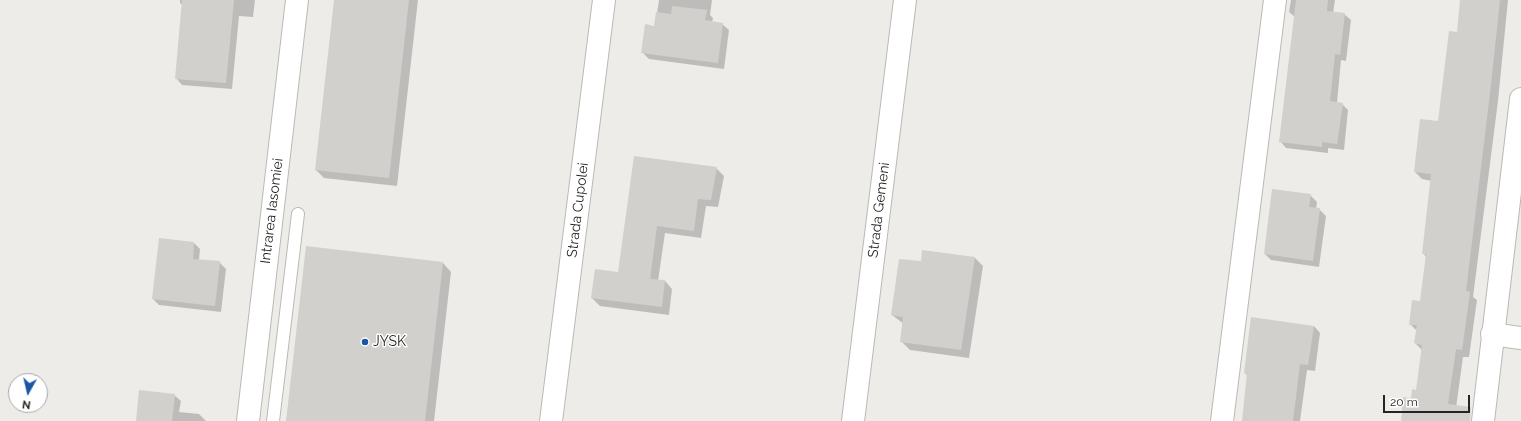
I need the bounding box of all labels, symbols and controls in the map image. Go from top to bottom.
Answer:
street label: Intrarea Iasomiei [257,157,287,265]
street label: Strada Gemeni [865,161,893,259]
street label: Strada Cupolei [564,162,592,258]
place label: JYSK [373,334,406,350]
marker: JYSK [360,337,370,347]
north arrow [8,373,48,413]
scale bar [1385,387,1472,413]
text: 20 m [1390,395,1418,409]
text: N [21,397,31,411]

